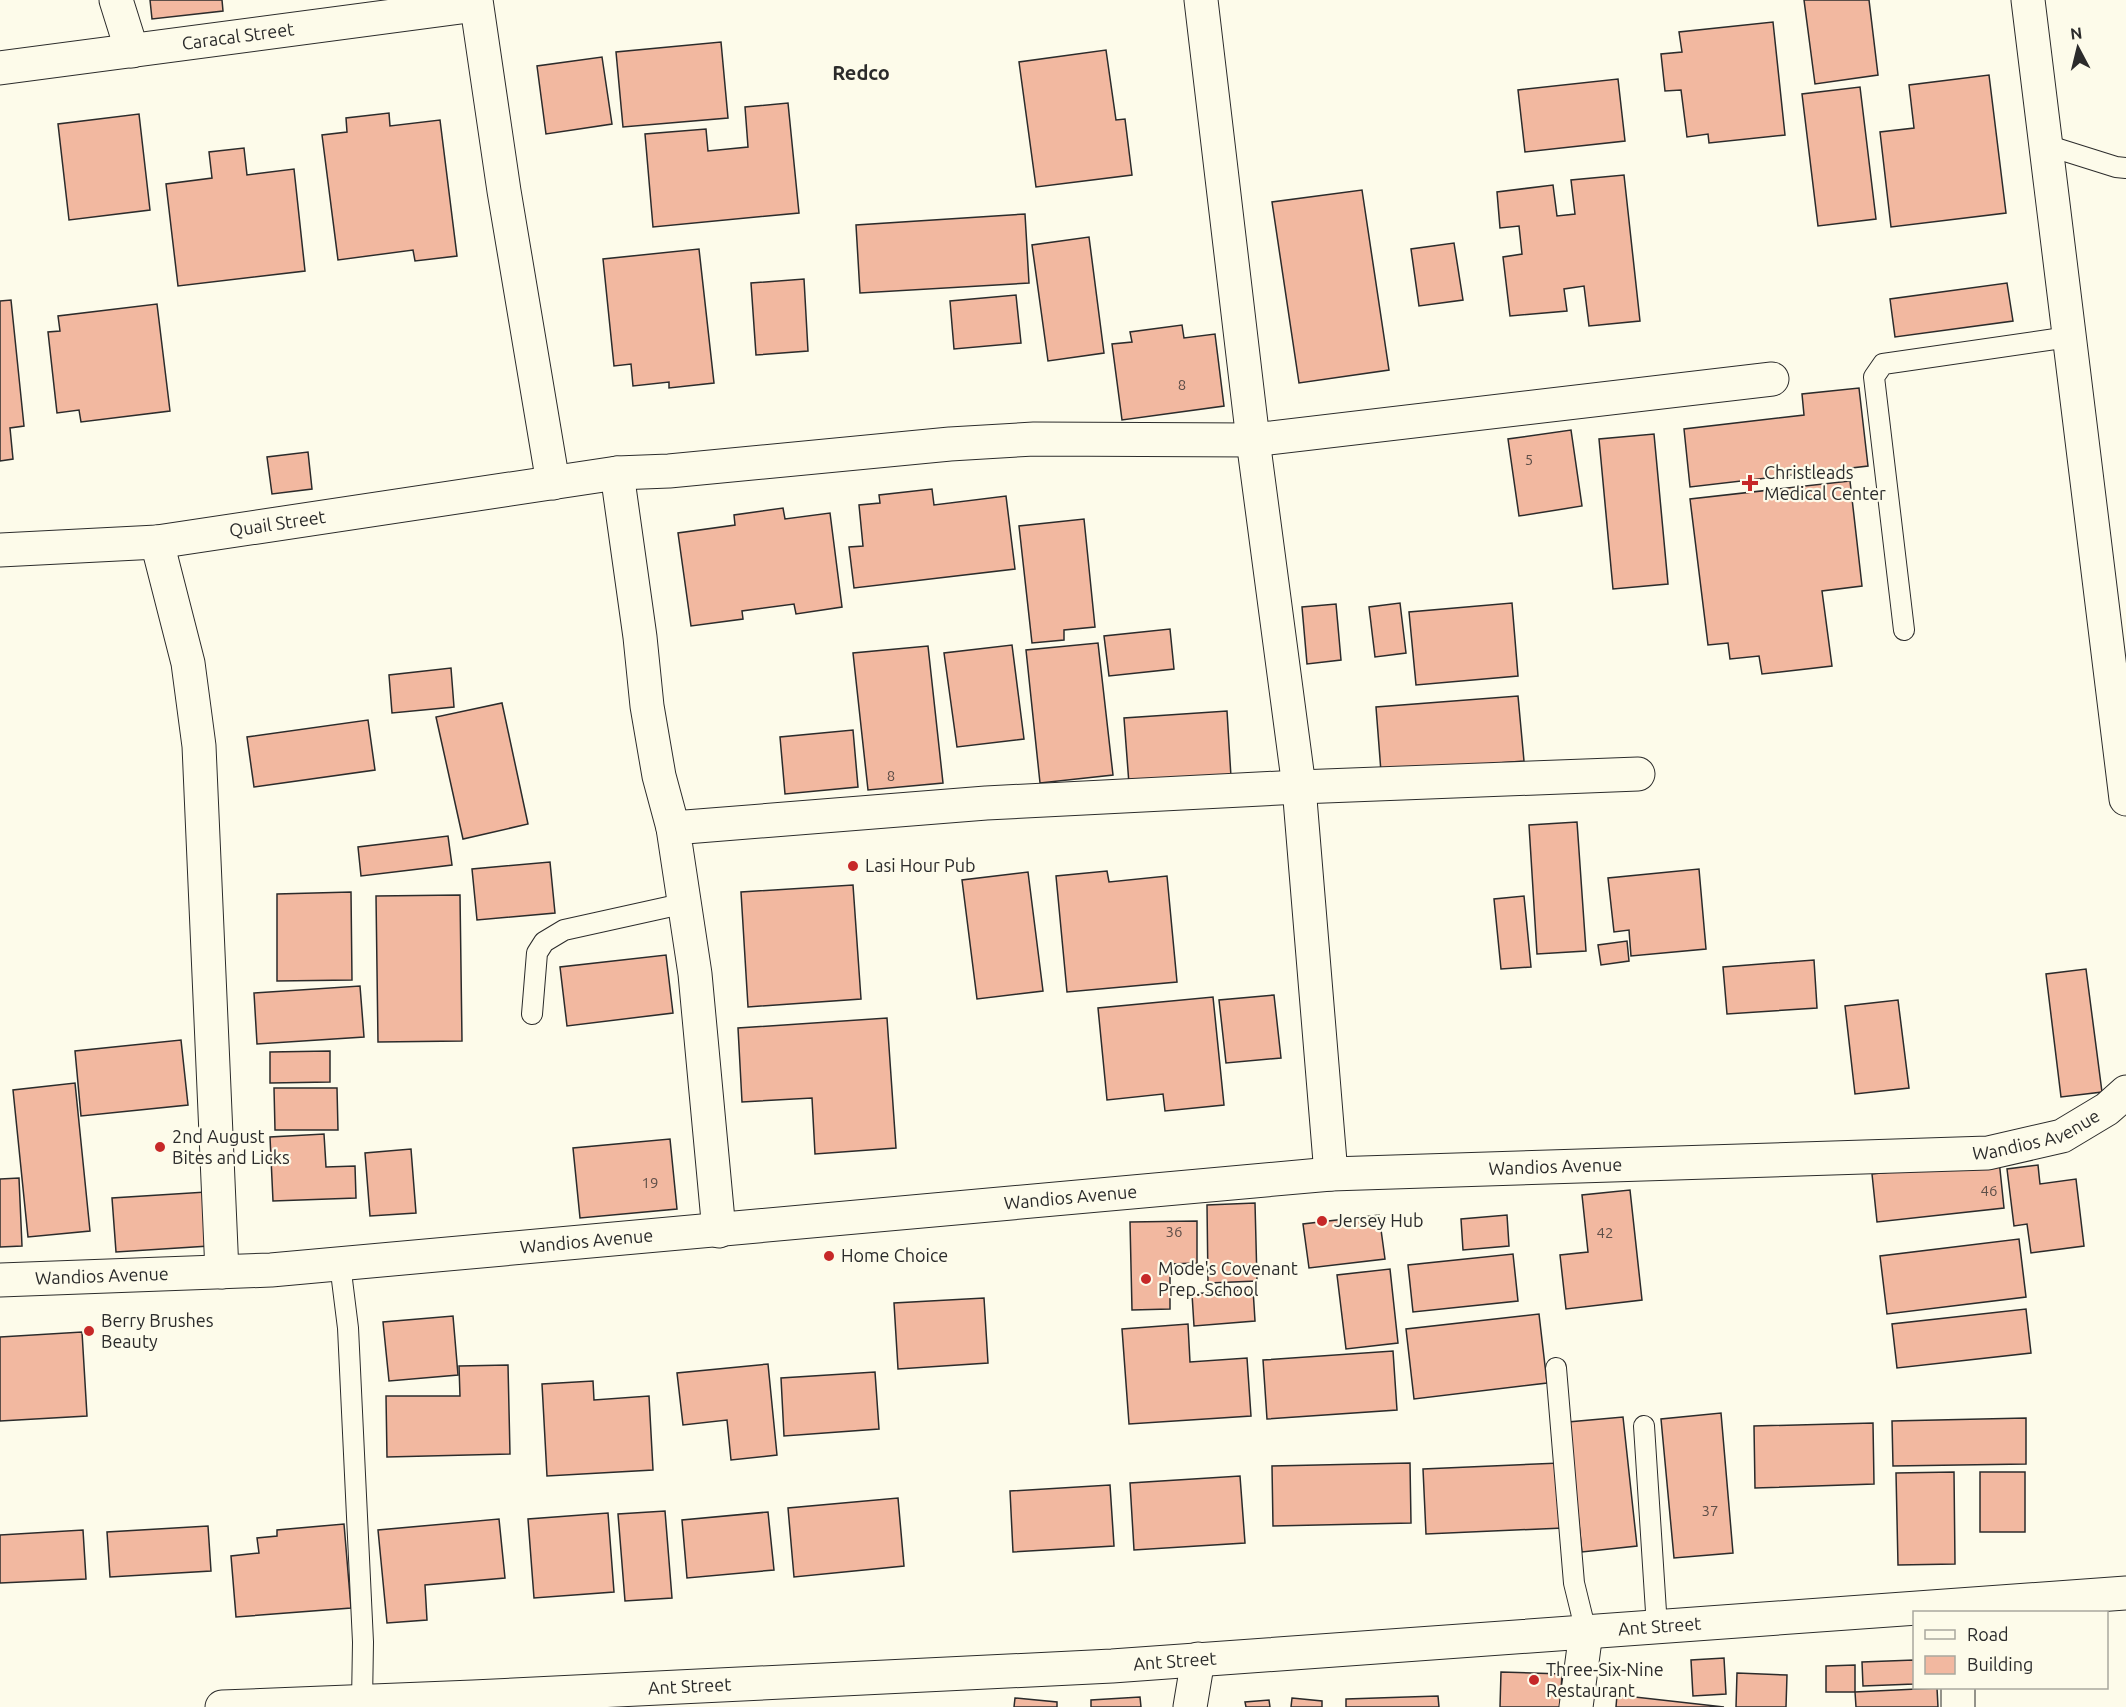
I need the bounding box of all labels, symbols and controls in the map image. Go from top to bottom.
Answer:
street label: Caracal Street [180,18,295,53]
north arrow [2048,18,2108,78]
text: N [2069,23,2083,43]
district label: Redco [832,61,890,84]
house number: 8 [1178,376,1186,393]
house number: 5 [1525,451,1533,468]
place label: Christleads Medical Center [1764,462,1886,503]
marker: Christleads Medical Center [1741,474,1759,492]
street label: Quail Street [228,506,327,541]
house number: 8 [887,767,895,784]
place label: Lasi Hour Pub [865,855,976,875]
marker: Lasi Hour Pub [846,859,860,873]
street label: Wandios Avenue [1972,1105,2103,1163]
place label: 2nd August Bites and Licks [172,1126,290,1167]
marker: 2nd August Bites and Licks [153,1140,167,1154]
street label: Wandios Avenue [1488,1154,1623,1178]
house number: 19 [642,1174,658,1191]
street label: Wandios Avenue [1003,1181,1138,1213]
house number: 46 [1981,1182,1997,1199]
place label: Jersey Hub [1334,1210,1424,1230]
marker: Jersey Hub [1315,1214,1329,1228]
house number: 36 [1166,1223,1182,1240]
street label: Wandios Avenue [519,1224,654,1256]
house number: 42 [1597,1224,1613,1241]
place label: Home Choice [841,1245,948,1265]
marker: Home Choice [822,1249,836,1263]
place label: Mode's Covenant Prep. School [1158,1258,1298,1299]
street label: Wandios Avenue [35,1263,169,1288]
marker: Mode's Covenant Prep. School [1139,1272,1153,1286]
place label: Berry Brushes Beauty [101,1310,214,1351]
marker: Berry Brushes Beauty [82,1324,96,1338]
house number: 37 [1702,1502,1718,1519]
legend [1913,1611,2108,1689]
street label: Ant Street [1617,1613,1702,1639]
text: Road [1967,1624,2009,1644]
street label: Ant Street [1132,1648,1217,1673]
text: Building [1967,1654,2033,1674]
place label: Three-Six-Nine Restaurant [1546,1659,1664,1700]
street label: Ant Street [647,1673,732,1698]
marker: Three-Six-Nine Restaurant [1527,1673,1541,1687]

